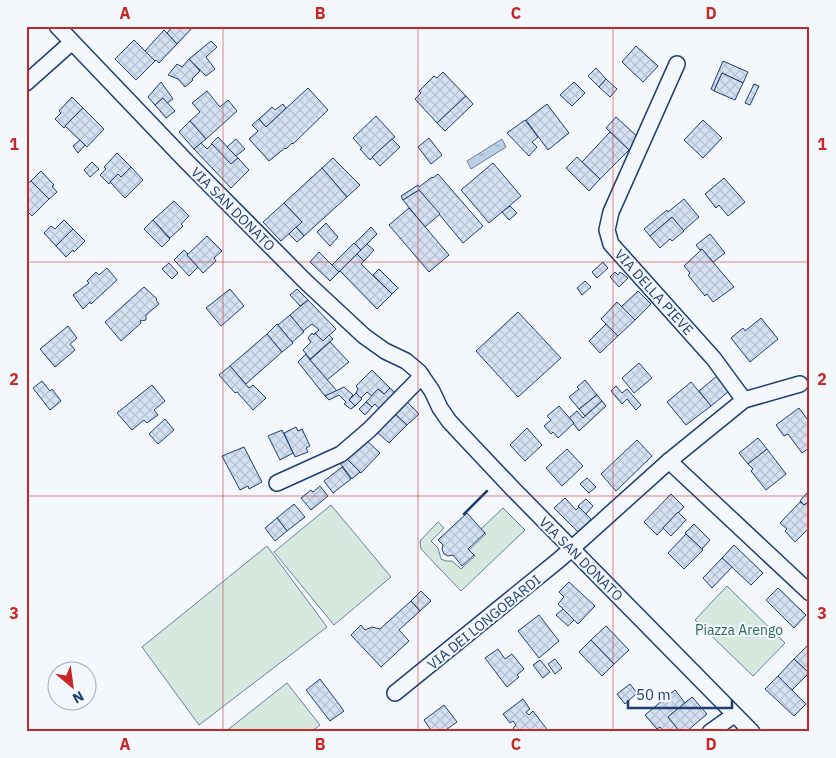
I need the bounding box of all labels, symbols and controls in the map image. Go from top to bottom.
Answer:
text: A [120,3,131,23]
text: B [315,3,326,23]
text: C [511,3,521,23]
text: D [705,3,717,23]
text: 1 [9,134,19,154]
text: 1 [817,134,827,154]
street label: VIA SAN DONATO [187,163,279,255]
street label: VIA DELLA PIEVE [611,245,697,339]
text: 2 [9,369,19,389]
text: 2 [817,369,827,389]
street label: VIA SAN DONATO [535,513,627,605]
street label: VIA DEI LONGOBARDI [424,571,544,673]
text: 3 [9,603,19,623]
text: 3 [817,603,827,623]
park label: Piazza Arengo [695,621,783,639]
north arrow [48,660,98,710]
scale bar [628,678,732,710]
text: 50 m [636,685,671,704]
text: N [70,687,87,708]
text: A [120,734,131,754]
text: B [315,734,326,754]
text: C [511,734,521,754]
text: D [705,734,717,754]

